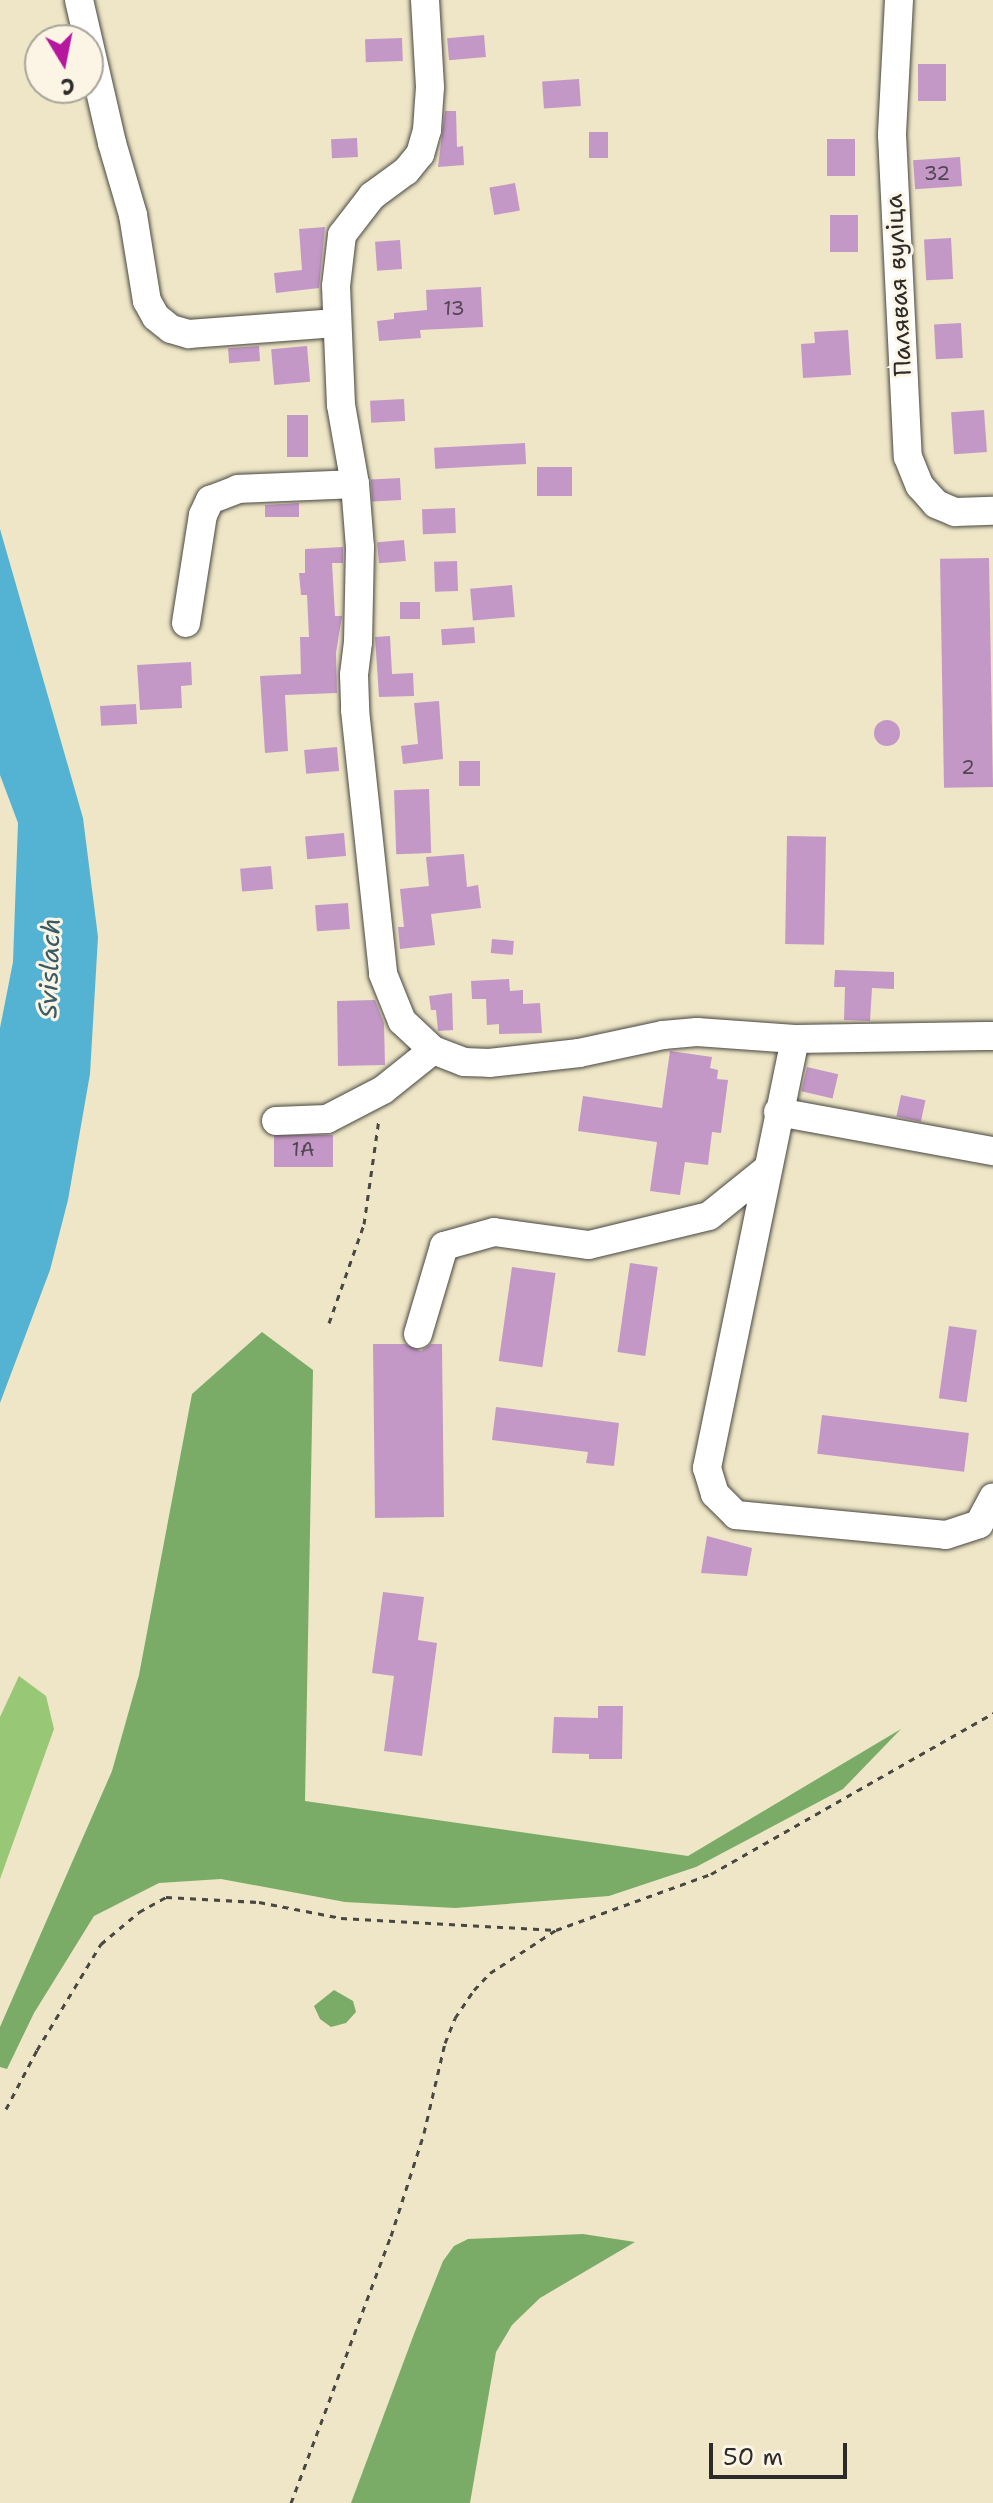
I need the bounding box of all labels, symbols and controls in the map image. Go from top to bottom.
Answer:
north arrow [24,24,104,104]
text: С [59,71,77,102]
house number: 32 [924,161,950,185]
street label: Палявая вуліца [880,193,918,377]
house number: 13 [443,296,465,320]
house number: 2 [961,755,975,779]
water label: Svislach [32,917,66,1019]
house number: 1А [292,1137,314,1161]
scale bar [713,2427,851,2477]
text: 50 m [723,2441,783,2473]

